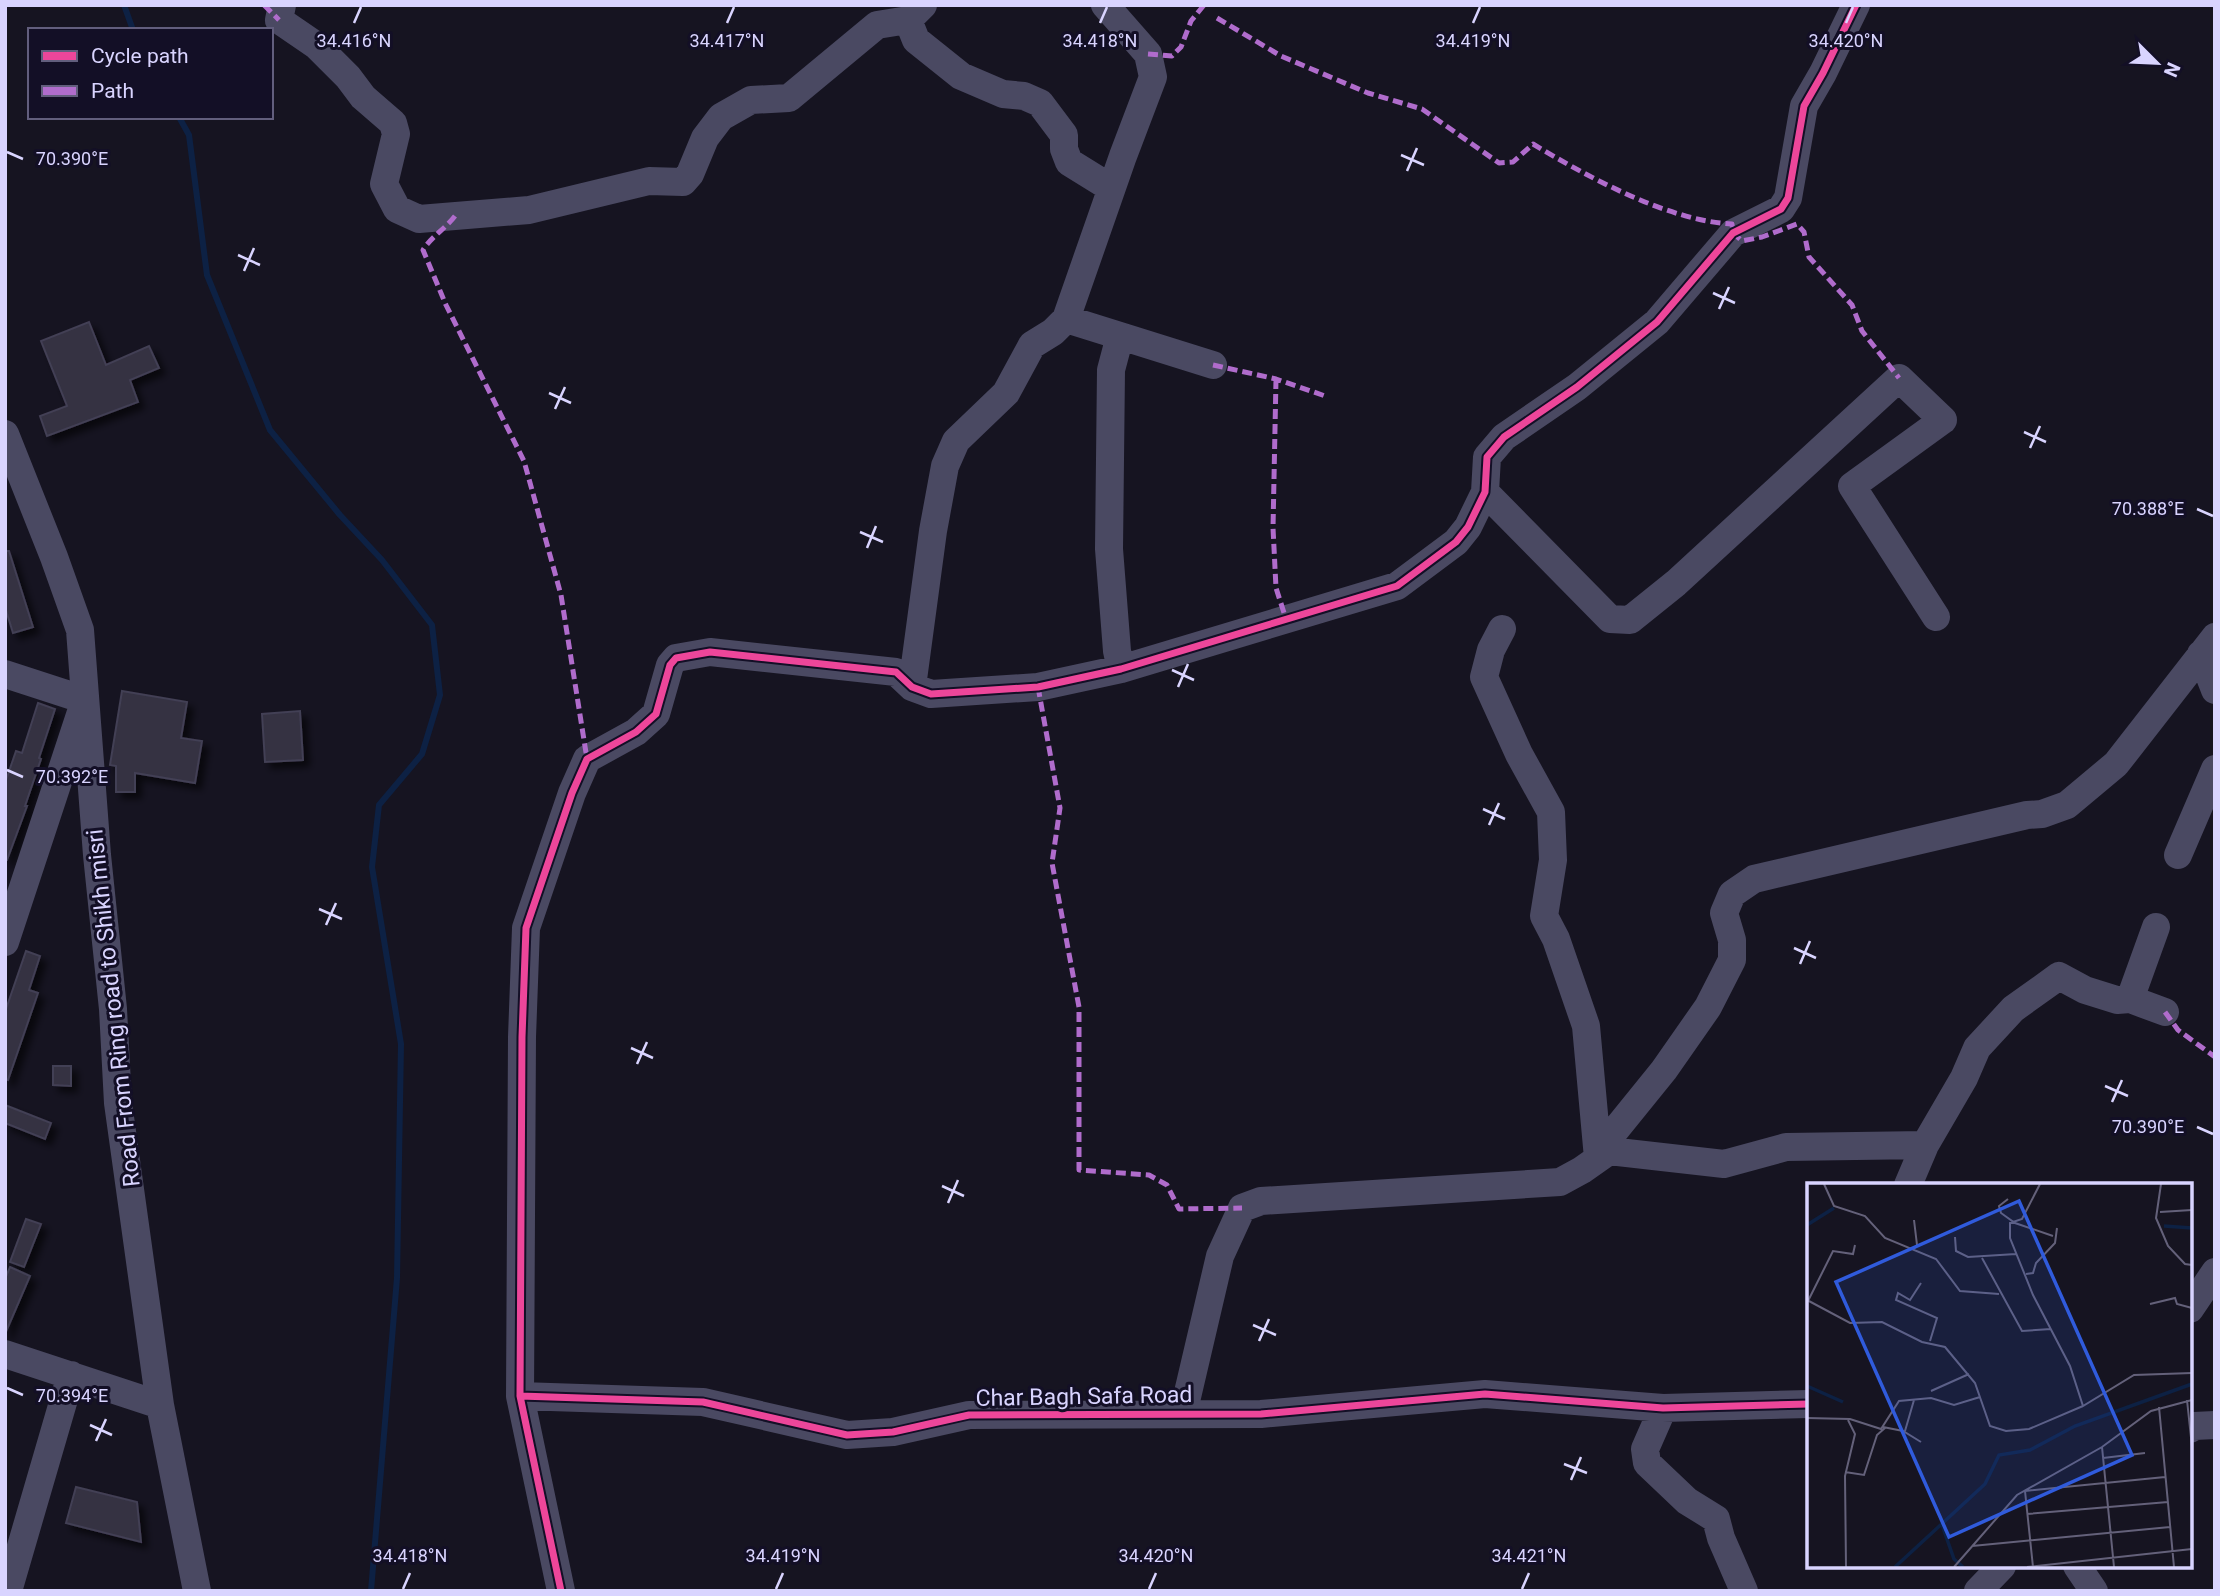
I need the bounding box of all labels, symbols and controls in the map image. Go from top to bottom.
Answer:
legend [28,28,273,119]
north arrow [2122,28,2192,98]
text: 34.416°N [317,30,391,51]
text: 34.417°N [690,30,764,51]
text: 34.418°N [1063,30,1137,51]
text: 34.419°N [1436,30,1510,51]
text: 34.420°N [1809,30,1883,51]
text: Cycle path [91,44,189,68]
text: N [2159,59,2185,81]
text: Path [91,79,134,103]
text: 70.390°E [36,148,108,169]
text: 70.388°E [2112,498,2184,519]
text: 70.392°E [36,766,108,787]
street label: Road From Ring road to Shikh misri [81,828,146,1188]
text: 70.390°E [2112,1116,2184,1137]
inset map [1807,1183,2192,1568]
street label: Char Bagh Safa Road [975,1381,1193,1412]
text: 70.394°E [36,1385,108,1406]
text: 34.418°N [373,1545,447,1566]
text: 34.419°N [746,1545,820,1566]
text: 34.420°N [1119,1545,1193,1566]
text: 34.421°N [1492,1545,1566,1566]

